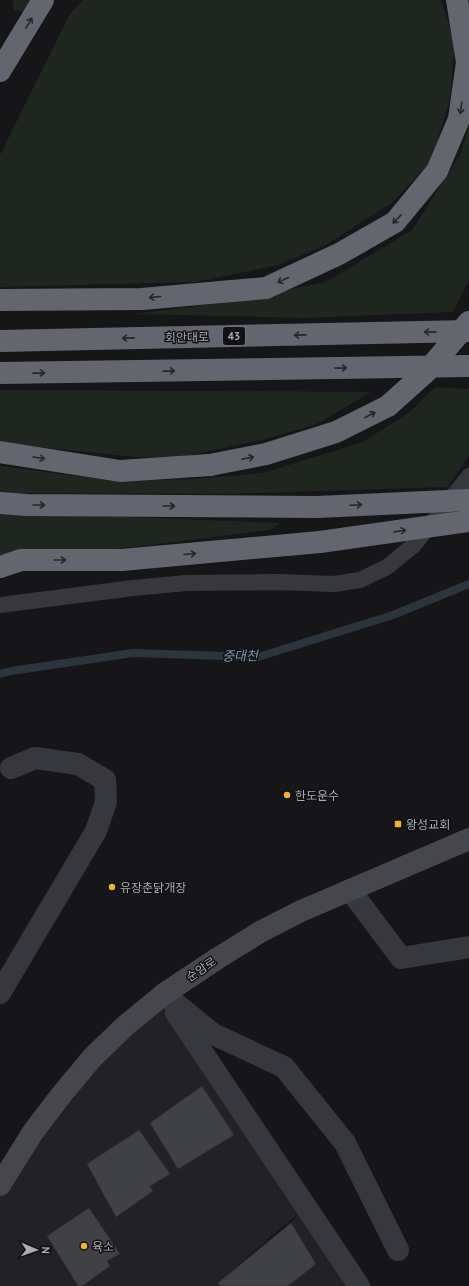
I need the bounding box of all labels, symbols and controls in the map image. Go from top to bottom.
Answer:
one-way arrow [26,17,34,29]
one-way arrow [457,101,465,114]
one-way arrow [393,214,402,224]
one-way arrow [278,277,290,284]
one-way arrow [149,294,162,301]
road number: 43 [223,327,245,345]
one-way arrow [424,328,437,336]
street label: 회안대로 [165,329,209,345]
one-way arrow [294,331,307,339]
one-way arrow [122,335,135,342]
one-way arrow [334,364,347,372]
one-way arrow [162,367,175,375]
one-way arrow [32,369,45,377]
one-way arrow [364,411,376,418]
one-way arrow [32,454,45,462]
one-way arrow [241,454,254,462]
one-way arrow [32,501,45,509]
one-way arrow [349,501,362,508]
one-way arrow [162,502,175,510]
one-way arrow [393,527,406,535]
one-way arrow [183,551,196,558]
one-way arrow [53,556,66,564]
water label: 중대천 [222,647,259,665]
place label: 한도운수 [295,788,339,803]
marker: 한도운수 [282,790,292,800]
place label: 왕성교회 [406,817,450,832]
marker: 왕성교회 [393,819,403,829]
place label: 유장춘닭개장 [120,880,186,895]
marker: 유장춘닭개장 [107,882,117,892]
street label: 순암로 [183,954,219,984]
north arrow [16,1230,56,1270]
place label: 육소 [92,1239,114,1254]
marker: 육소 [79,1241,89,1251]
text: N [39,1246,53,1254]

